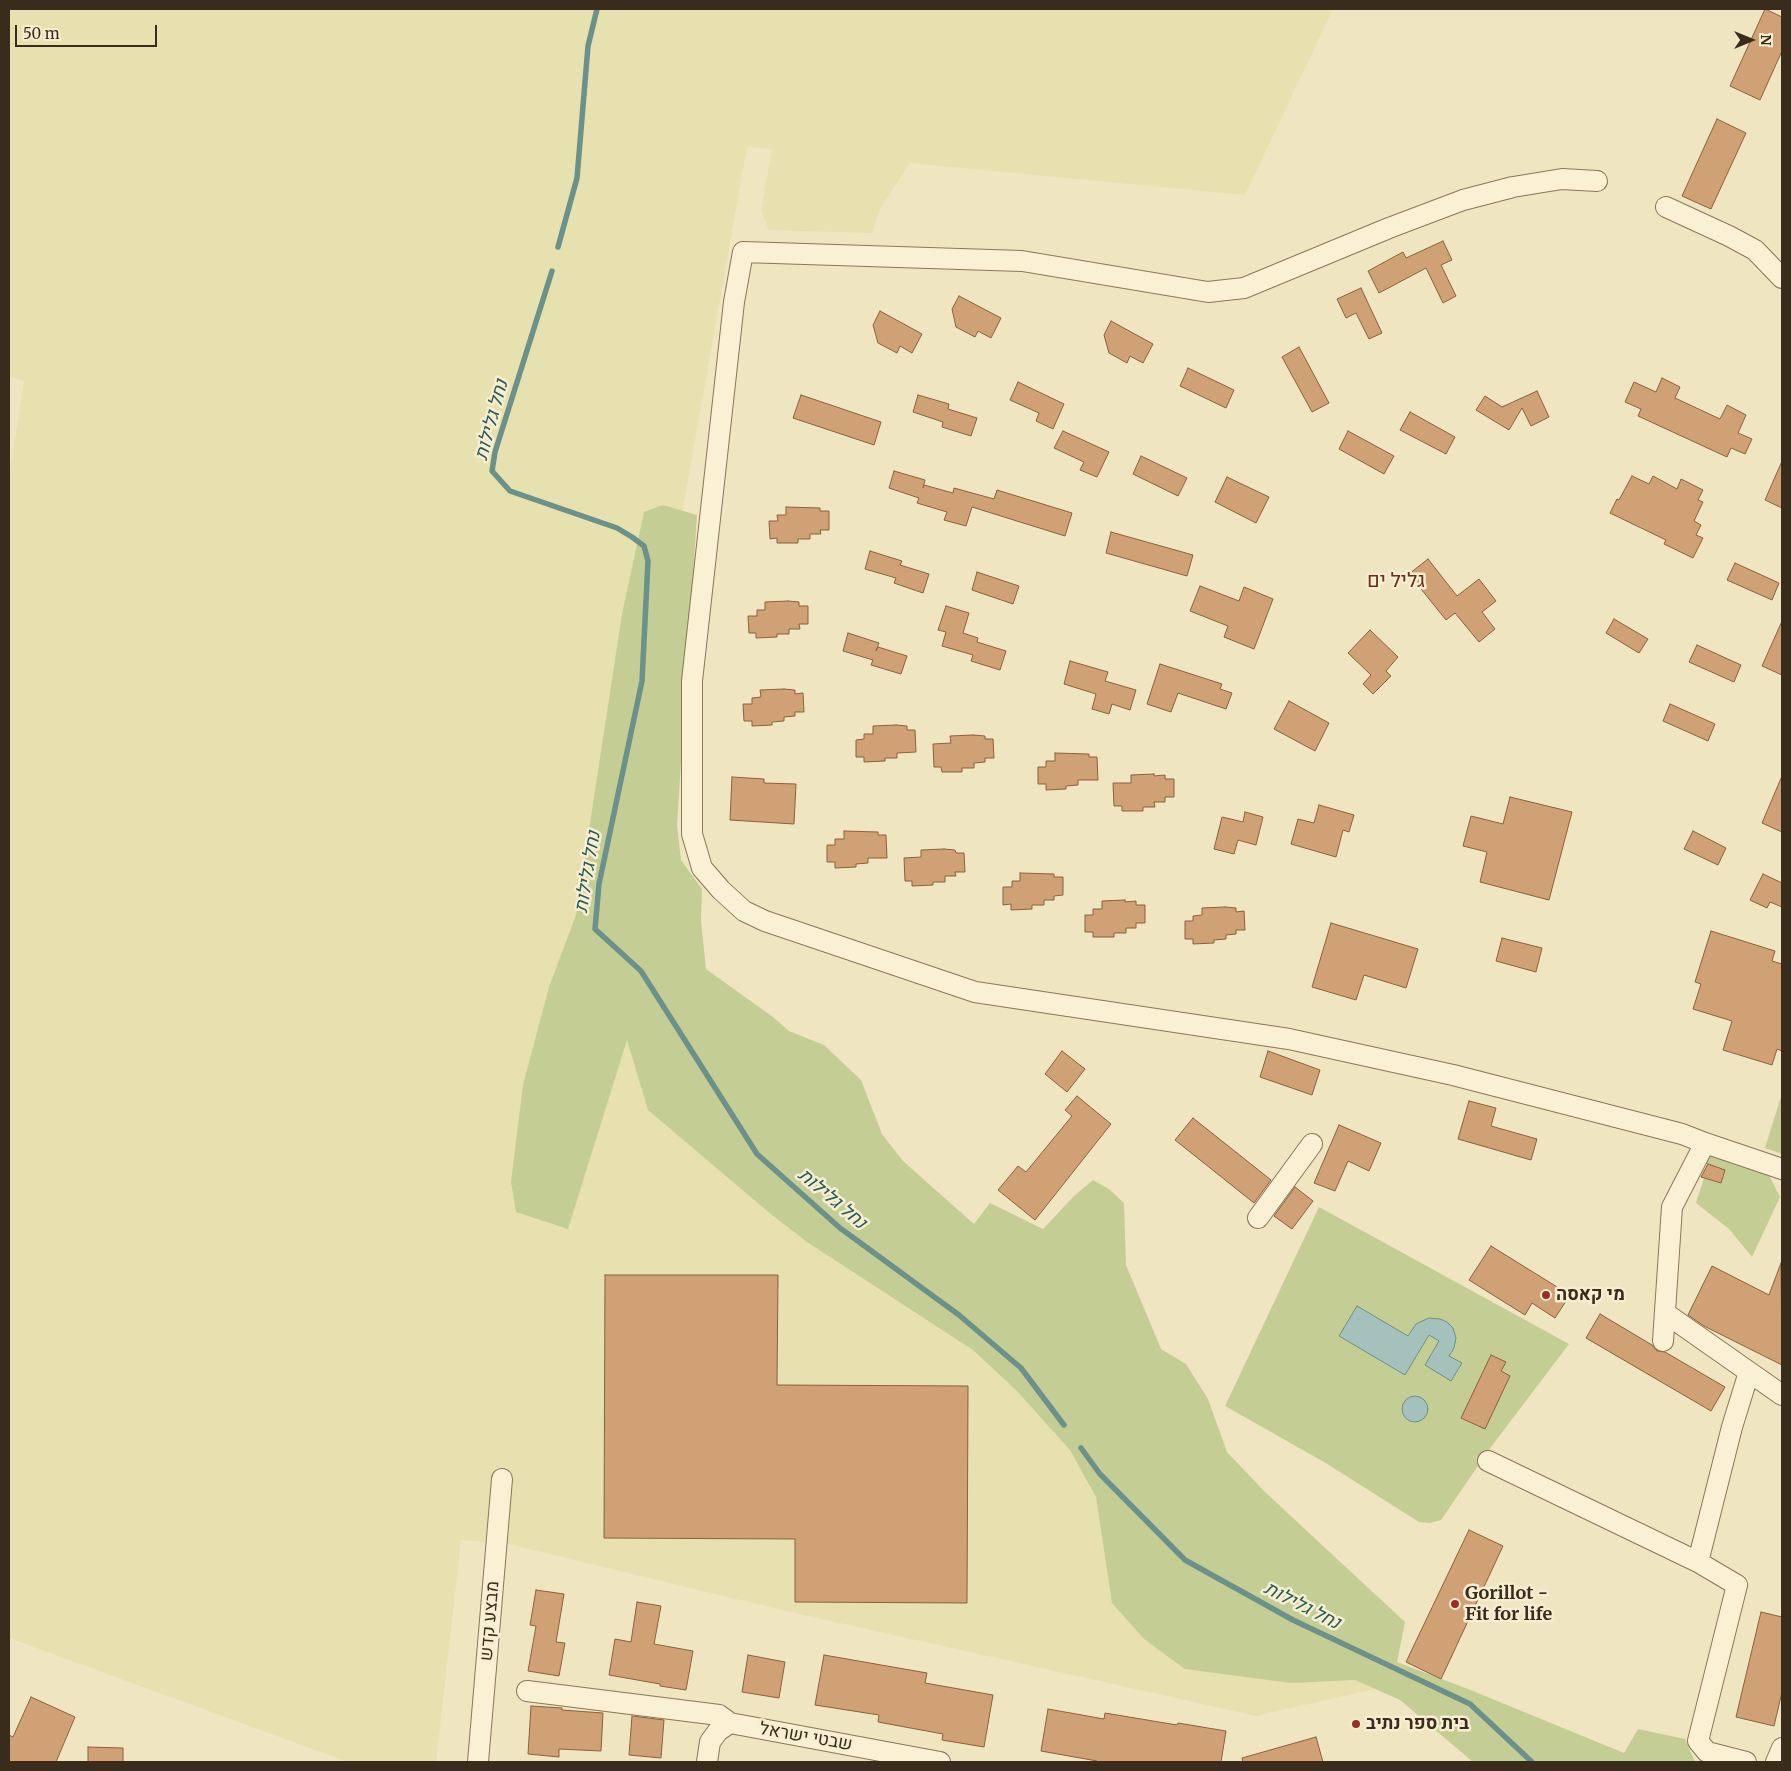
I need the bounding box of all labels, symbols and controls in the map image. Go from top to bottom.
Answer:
scale bar [18,15,160,47]
north arrow [1726,15,1776,65]
text: 50 m [23,24,60,43]
text: N [1757,34,1775,46]
water label: נחל גלילות [470,377,514,463]
district label: גליל ים [1367,569,1425,593]
water label: נחל גלילות [570,830,606,914]
water label: נחל גלילות [793,1164,871,1234]
place label: מי קאסה [1556,1284,1625,1306]
marker: מי קאסה [1540,1289,1552,1301]
water label: נחל גלילות [1260,1577,1344,1635]
street label: מבצע קדש [476,1580,504,1662]
place label: Gorillot - Fit for life [1465,1583,1552,1626]
marker: Gorillot - Fit for life [1449,1598,1461,1610]
place label: בית ספר נתיב [1366,1713,1469,1735]
street label: שבטי ישראל [758,1718,854,1756]
marker: בית ספר נתיב [1350,1718,1362,1730]

